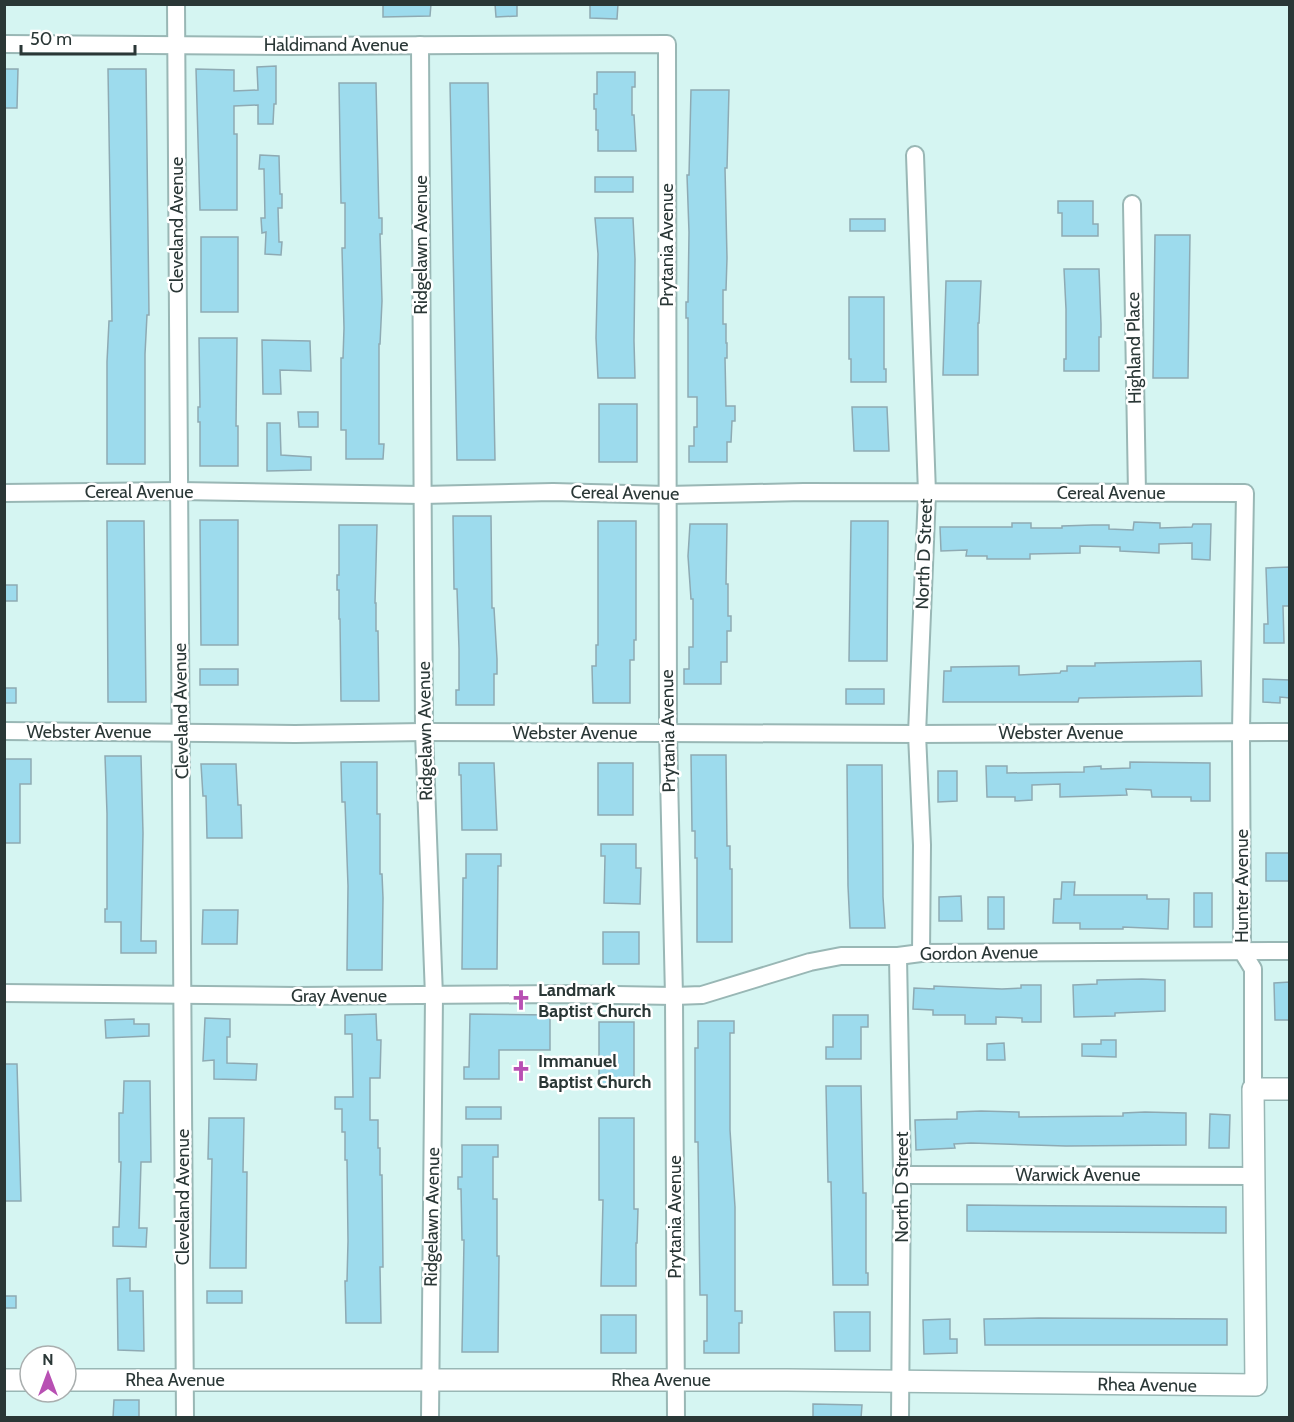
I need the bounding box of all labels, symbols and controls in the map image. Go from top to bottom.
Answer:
scale bar [21,18,135,56]
text: 50 m [30,28,72,50]
street label: Haldimand Avenue [264,34,408,56]
street label: Cleveland Avenue [166,157,188,293]
street label: Ridgelawn Avenue [410,175,432,315]
street label: Prytania Avenue [656,183,678,307]
street label: Highland Place [1122,292,1146,404]
street label: Cereal Avenue [85,481,193,503]
street label: Cereal Avenue [570,481,680,505]
street label: Cereal Avenue [1057,482,1165,504]
street label: North D Street [911,498,937,610]
street label: Cleveland Avenue [169,643,193,779]
street label: Ridgelawn Avenue [413,661,437,801]
street label: Prytania Avenue [656,669,680,793]
street label: Webster Avenue [26,721,152,743]
street label: Webster Avenue [512,722,638,744]
street label: Webster Avenue [998,722,1124,744]
street label: Hunter Avenue [1231,829,1253,943]
street label: Gordon Avenue [920,941,1038,965]
place label: Landmark Baptist Church [538,979,651,1022]
street label: Gray Avenue [291,985,387,1007]
church icon: Landmark Baptist Church [509,988,533,1012]
place label: Immanuel Baptist Church [538,1050,651,1093]
church icon: Immanuel Baptist Church [509,1059,533,1083]
street label: Cleveland Avenue [172,1129,194,1265]
street label: North D Street [891,1131,913,1243]
street label: Ridgelawn Avenue [420,1147,444,1287]
street label: Prytania Avenue [664,1155,686,1279]
street label: Warwick Avenue [1016,1164,1140,1186]
north arrow [18,1344,78,1404]
text: N [42,1350,54,1369]
street label: Rhea Avenue [125,1369,225,1391]
street label: Rhea Avenue [611,1369,711,1391]
street label: Rhea Avenue [1097,1373,1197,1397]

